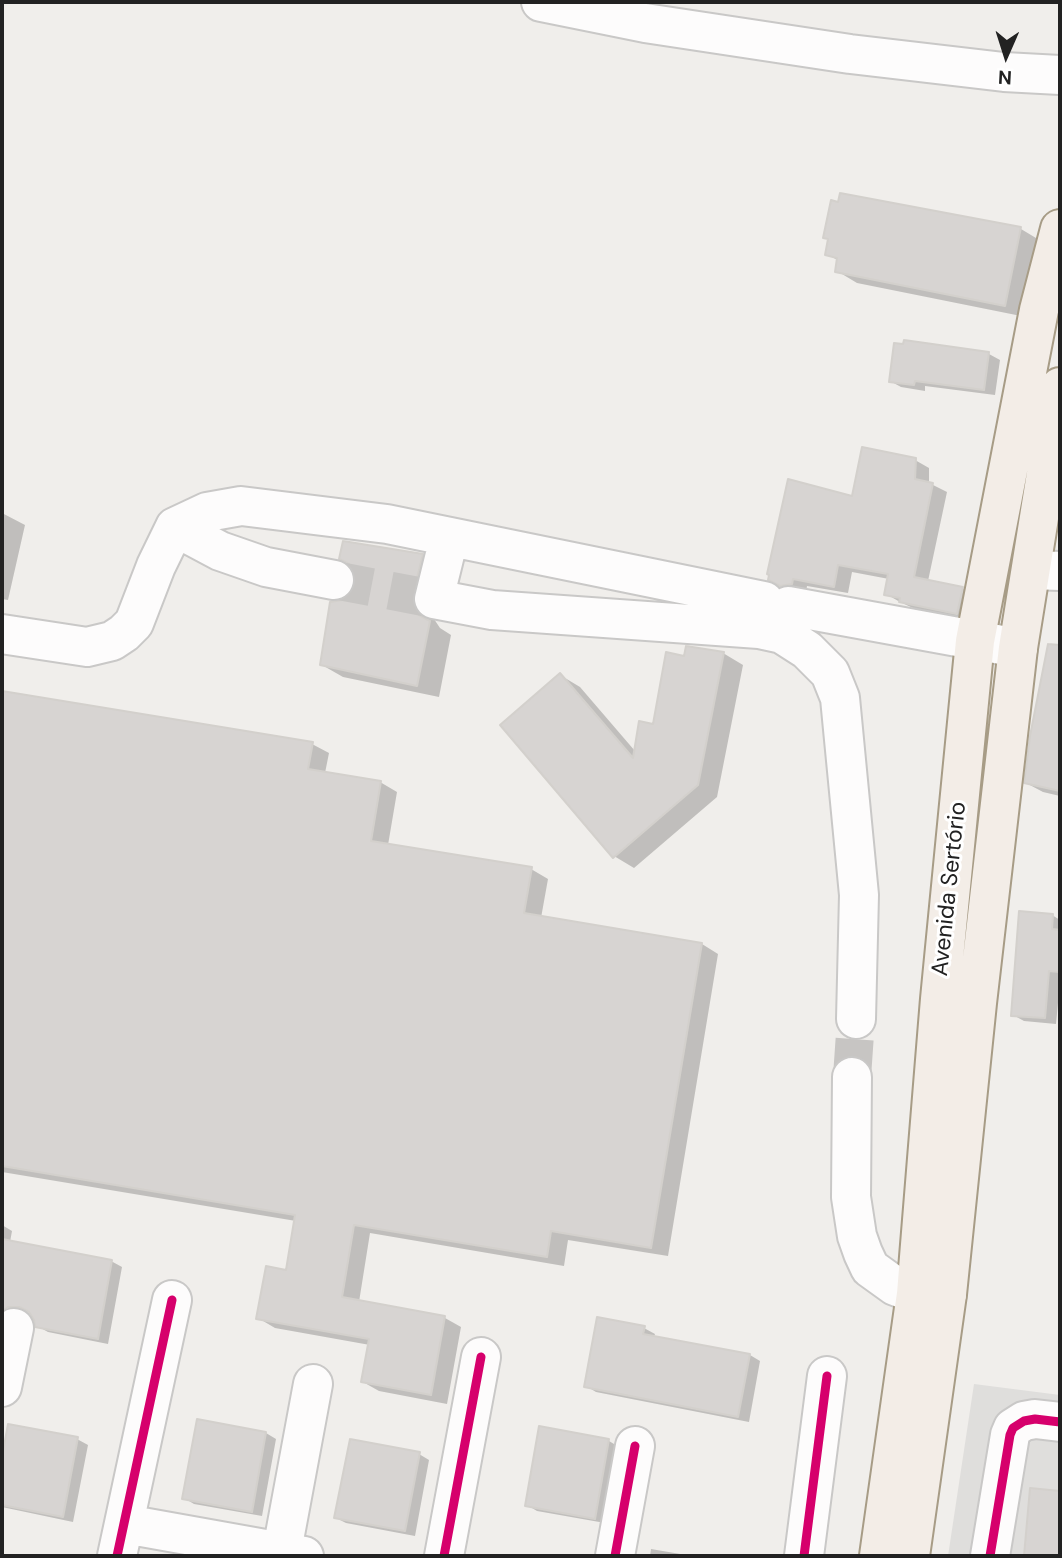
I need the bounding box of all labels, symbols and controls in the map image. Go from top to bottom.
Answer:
north arrow [971,21,1041,91]
text: N [997,65,1012,90]
street label: Avenida Sertório [927,800,973,978]

